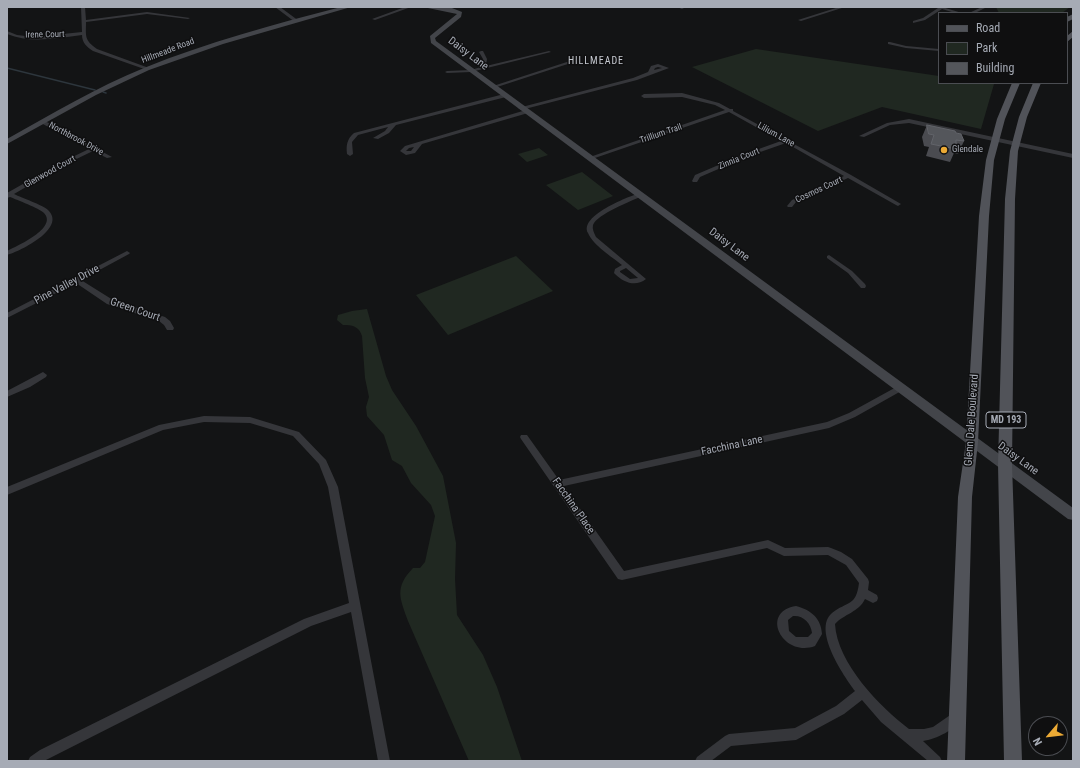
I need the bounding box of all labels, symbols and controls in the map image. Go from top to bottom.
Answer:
legend [938,12,1068,84]
text: Road [976,21,1000,35]
street label: Irene Court [25,29,65,41]
street label: Daisy Lane [445,35,491,73]
street label: Hillmeade Road [140,36,196,66]
text: Park [976,41,997,55]
district label: HILLMEADE [568,55,624,67]
text: Building [976,61,1014,75]
street label: Northbrook Drive [47,120,105,158]
street label: Lilium Lane [756,120,796,150]
street label: Trillium Trail [638,122,684,146]
marker: Glendale [939,145,949,155]
place label: Glendale [952,145,983,155]
street label: Zinnia Court [717,146,761,172]
street label: Glenwood Court [22,153,78,191]
street label: Cosmos Court [794,174,844,206]
street label: Daisy Lane [706,226,752,264]
street label: Pine Valley Drive [32,262,102,308]
street label: Green Court [108,295,162,325]
street label: Glenn Dale Boulevard [962,374,982,466]
road number: MD 193 [986,412,1026,428]
street label: Facchina Lane [700,433,764,459]
street label: Daisy Lane [995,440,1041,478]
street label: Facchina Place [549,475,597,537]
north arrow [1028,716,1068,756]
text: N [1031,735,1045,747]

